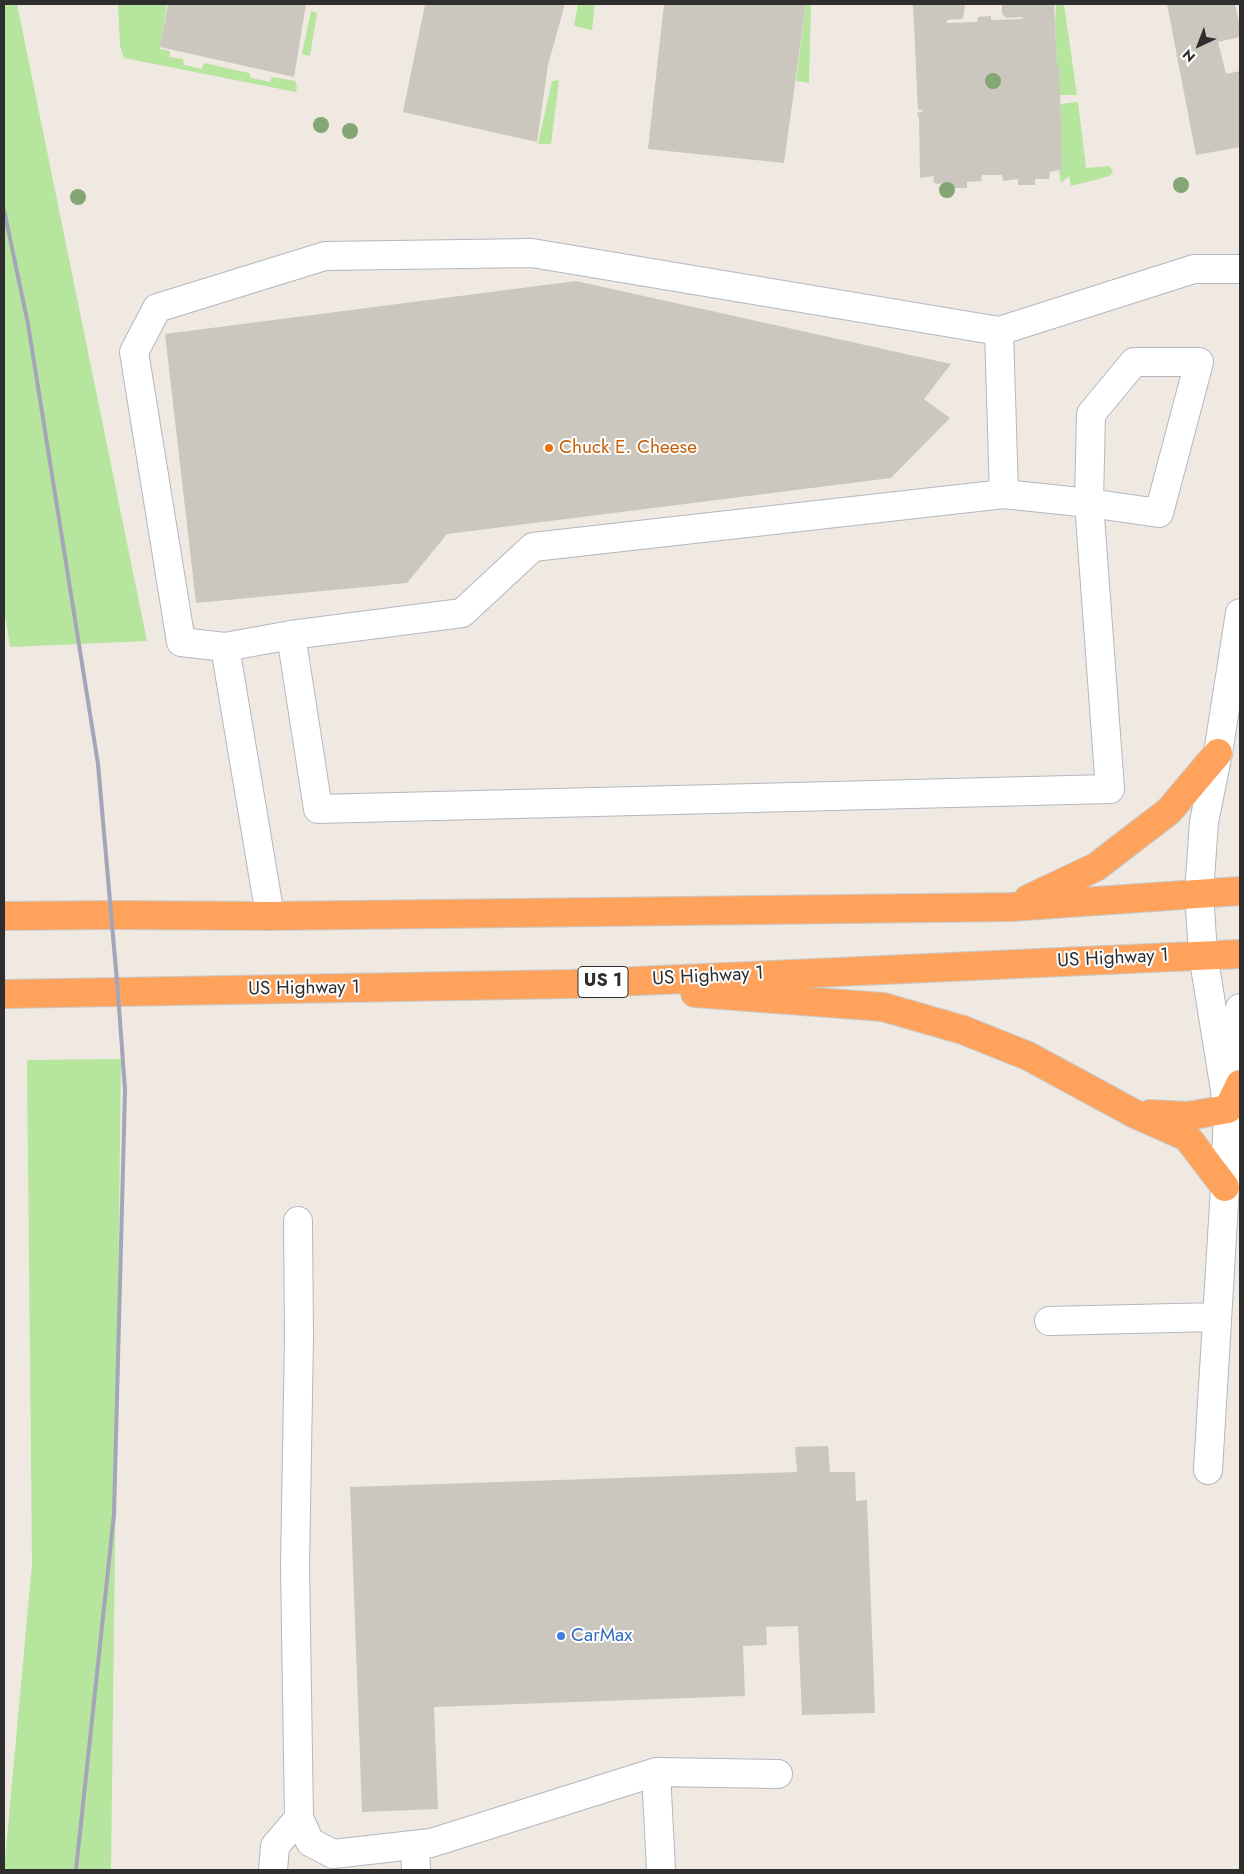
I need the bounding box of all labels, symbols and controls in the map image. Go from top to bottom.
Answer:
north arrow [1174,20,1224,70]
text: N [1178,45,1200,67]
place label: Chuck E. Cheese [559,437,697,459]
marker: Chuck E. Cheese [543,442,555,454]
street label: US Highway 1 [1057,945,1169,973]
street label: US Highway 1 [652,963,764,991]
road number: US 1 [578,966,628,998]
street label: US Highway 1 [248,977,360,1001]
place label: CarMax [571,1625,632,1647]
marker: CarMax [555,1630,567,1642]

